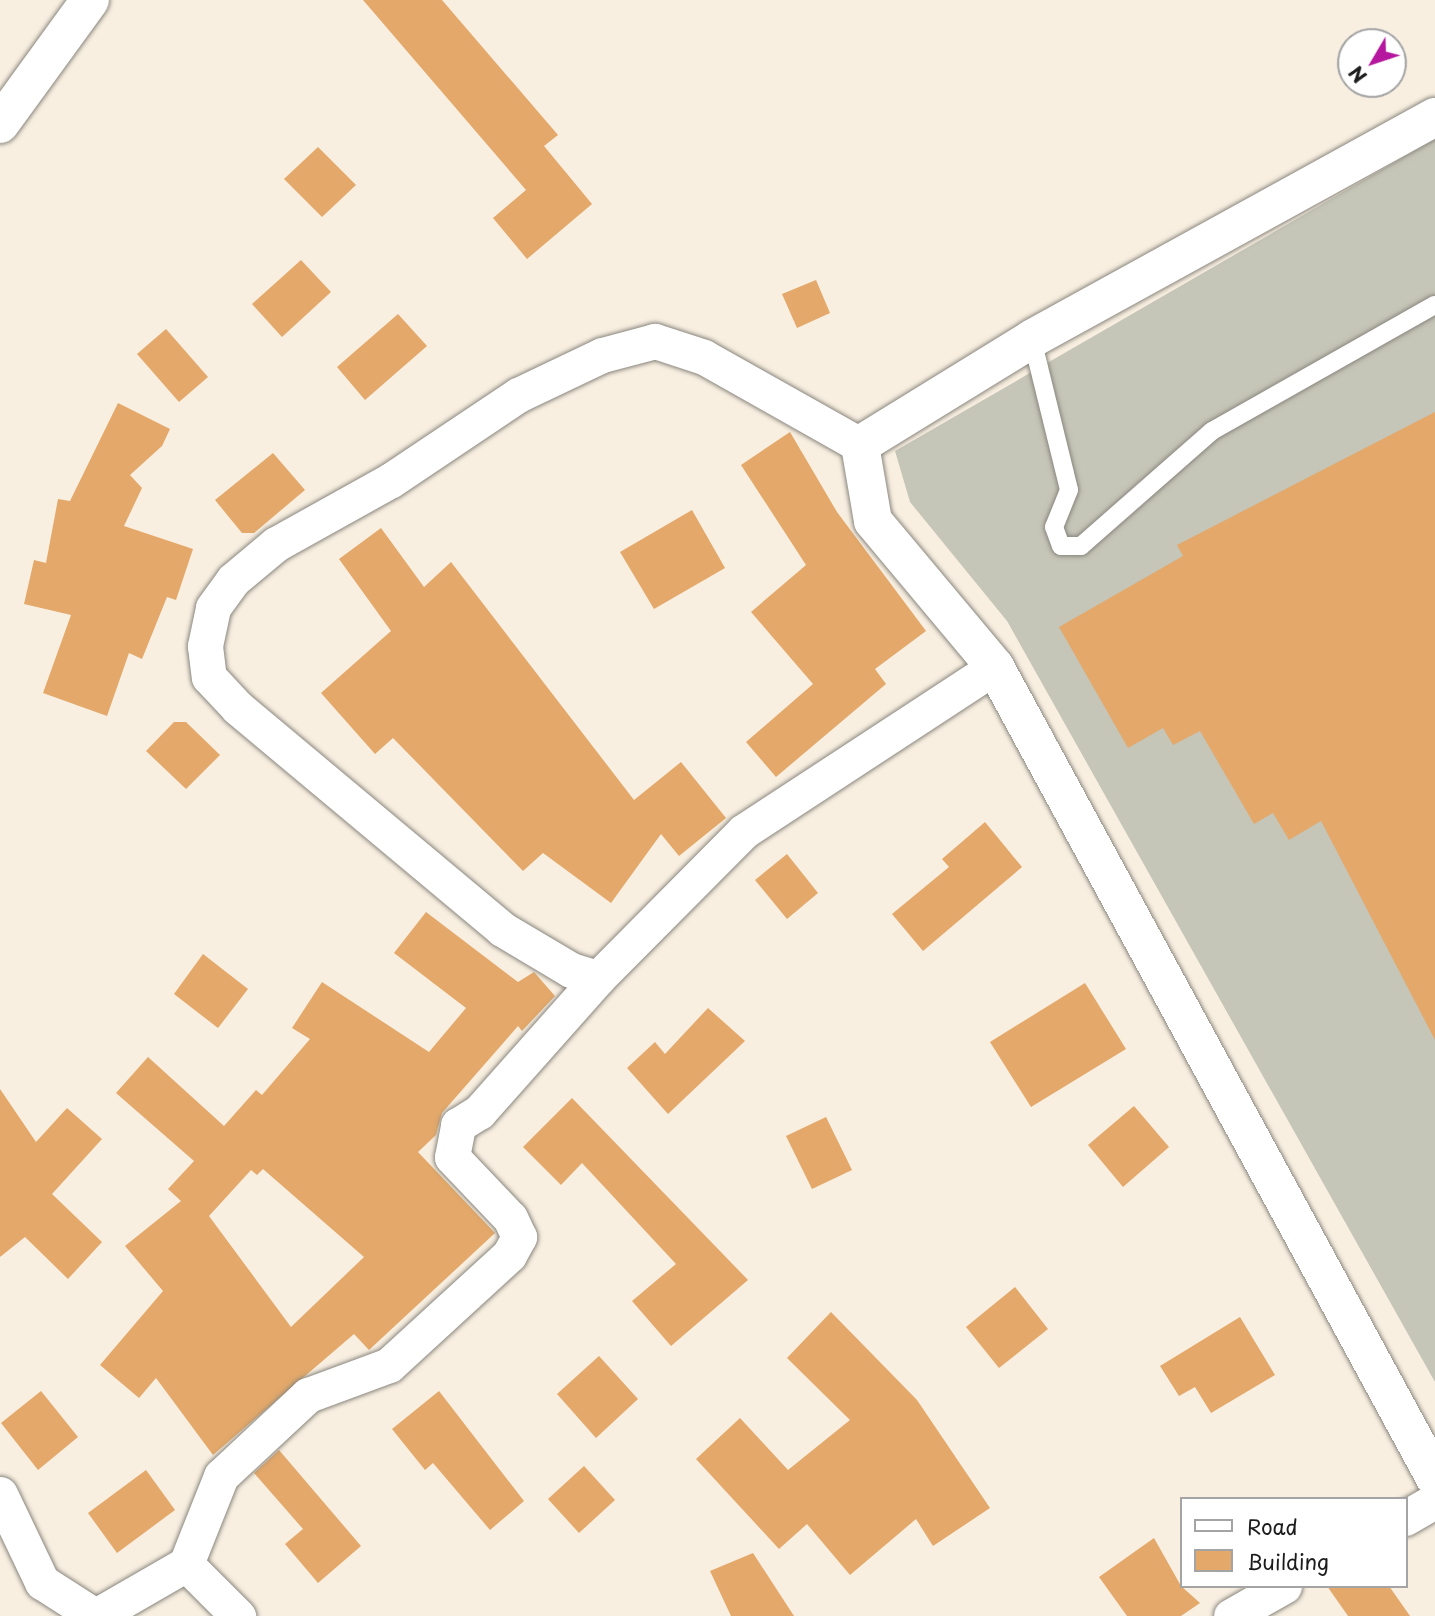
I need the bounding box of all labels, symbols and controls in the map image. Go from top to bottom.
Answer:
north arrow [1337,28,1407,98]
text: N [1342,60,1373,90]
legend [1180,1497,1407,1588]
text: Road [1247,1510,1298,1542]
text: Building [1247,1545,1329,1577]

